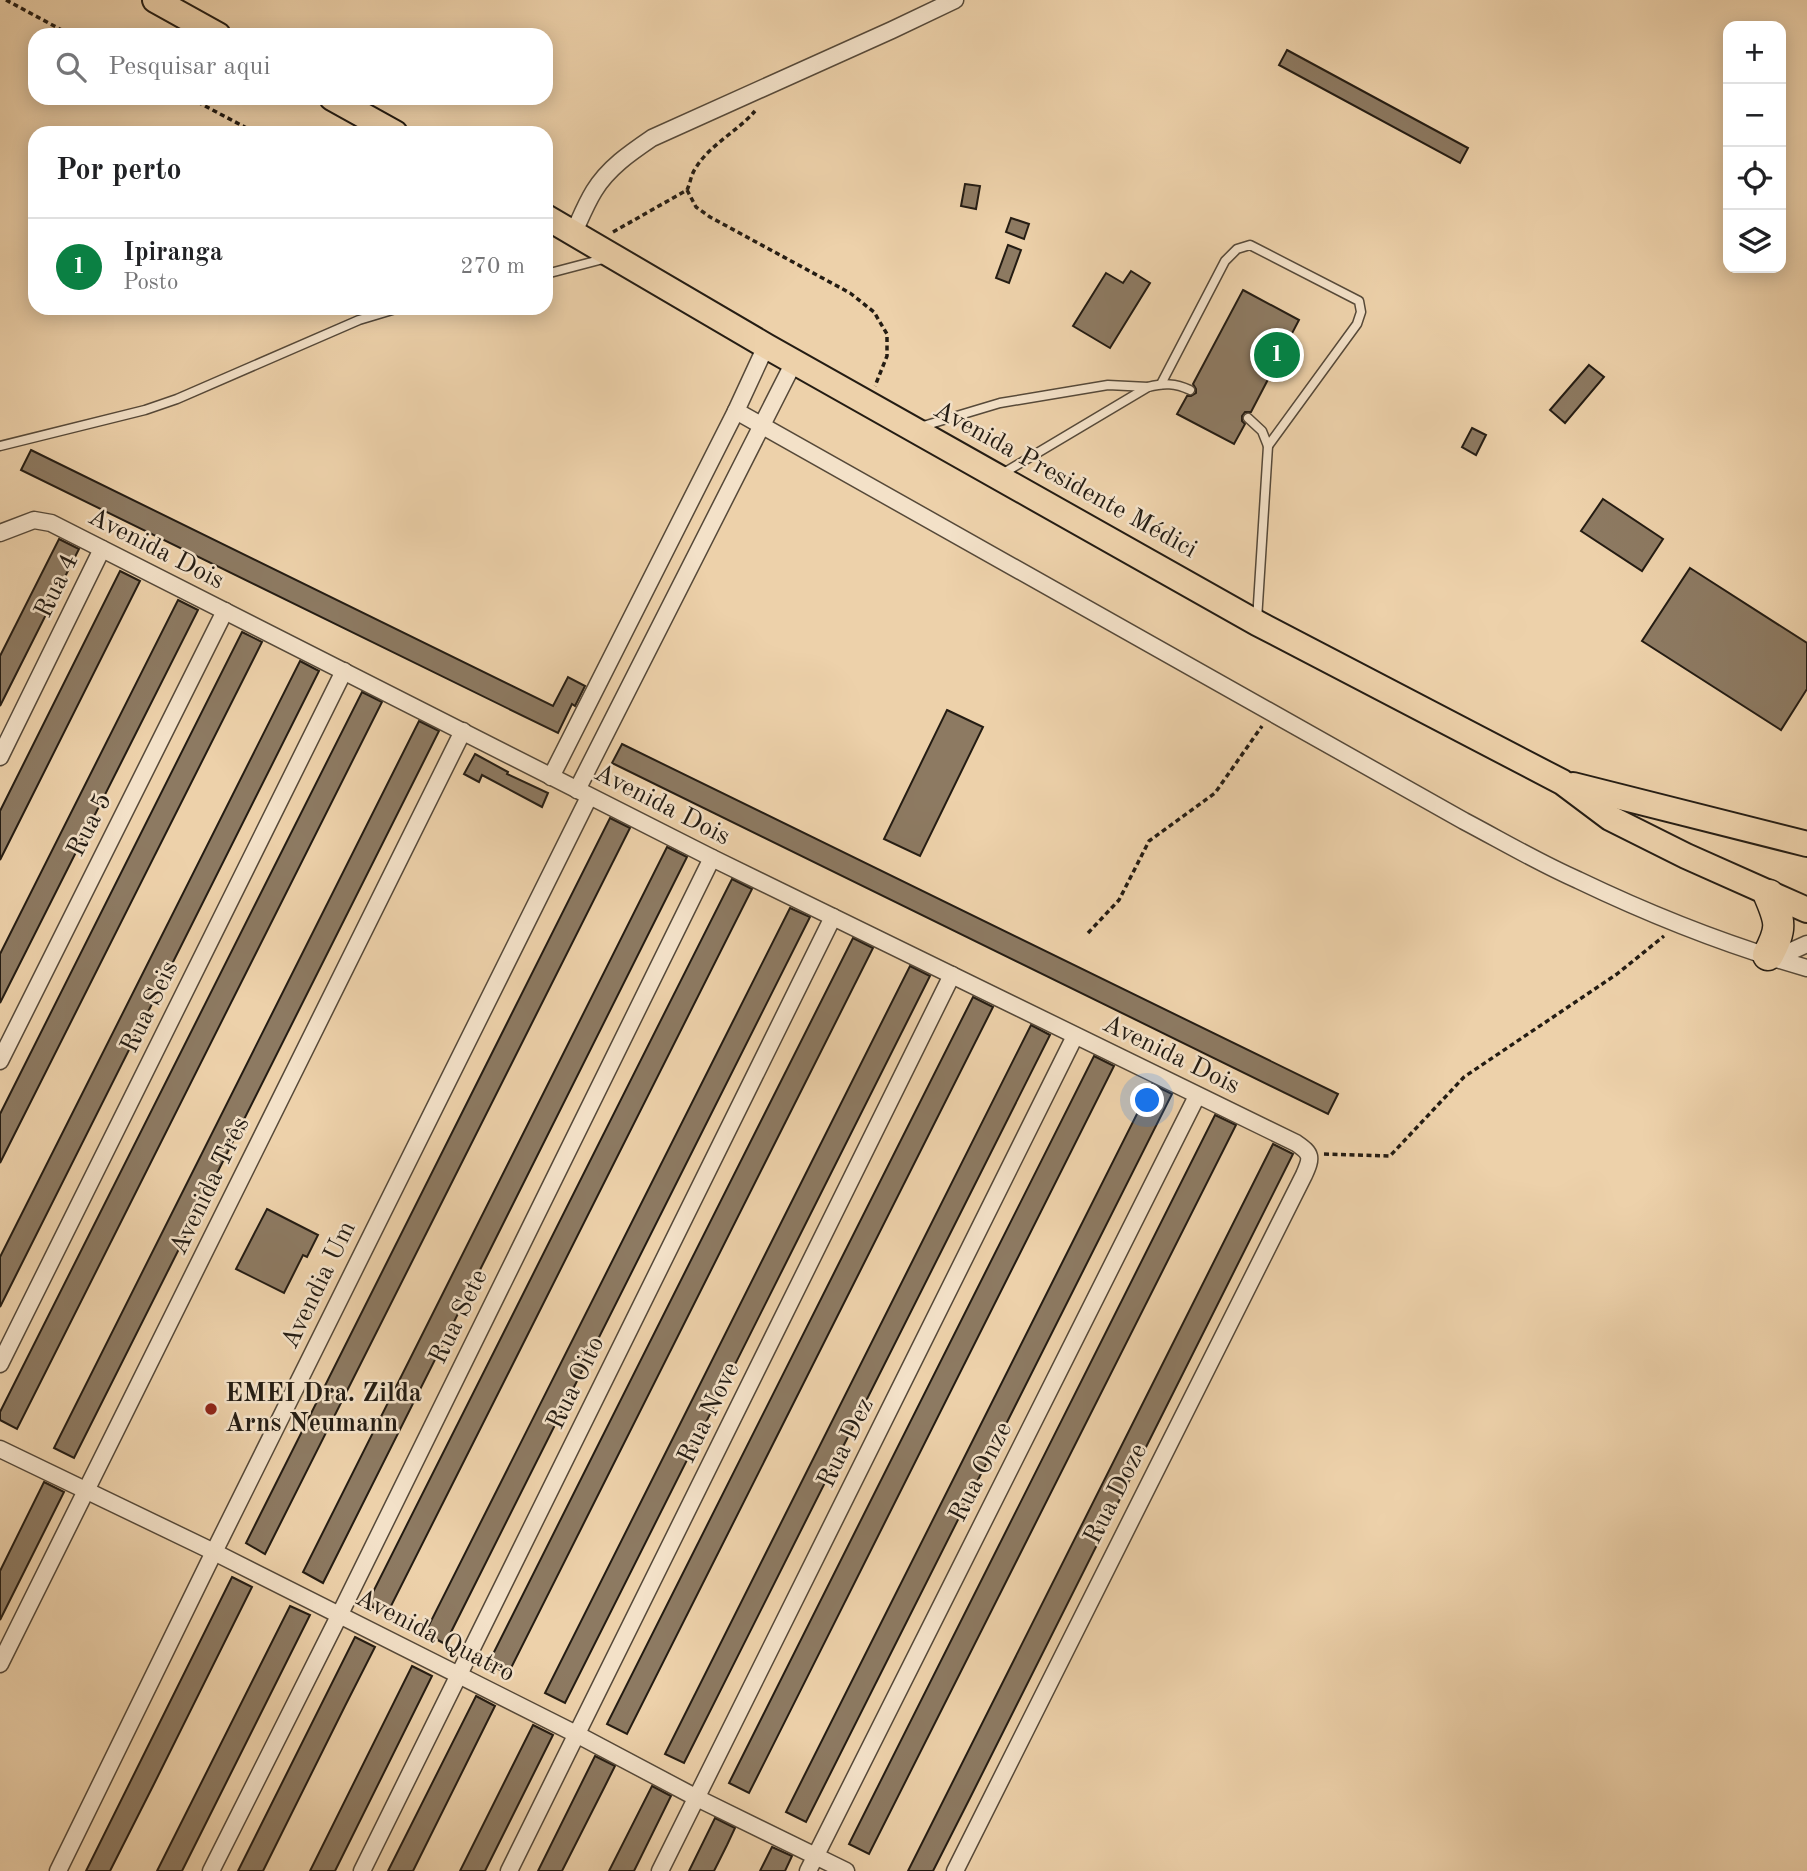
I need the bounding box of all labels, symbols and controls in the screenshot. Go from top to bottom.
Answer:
map controls [1723,21,1786,273]
button: + [1723,21,1786,84]
search box [28,28,553,105]
icon: search [52,48,90,86]
text: Pesquisar aqui [108,54,270,80]
button: − [1723,84,1786,147]
button: locate [1723,147,1786,210]
text: Por perto [56,156,182,186]
button: layers [1723,210,1786,273]
text: Ipiranga [123,240,223,266]
text: 1 [72,255,86,278]
text: 270 m [460,255,525,278]
text: Posto [123,271,178,294]
pin: 1 [1254,329,1300,381]
street label: Avenida Presidente Médici [929,397,1201,563]
street label: Avenida Dois [84,504,228,594]
street label: Rua 4 [30,550,84,622]
street label: Avenida Dois [590,760,734,850]
street label: Rua 5 [63,789,117,861]
street label: Rua Seis [117,957,183,1057]
street label: Avenida Dois [1098,1011,1244,1099]
your location [1130,1083,1164,1117]
street label: Avenida Três [165,1113,255,1259]
street label: Avendia Um [277,1217,361,1353]
street label: Rua Sete [425,1266,493,1368]
street label: Rua Oito [542,1332,610,1434]
street label: Rua Nove [673,1358,745,1468]
place label: EMEI Dra. Zilda Arns Neumann [225,1381,422,1437]
street label: Rua Dez [813,1394,879,1492]
marker: EMEI Dra. Zilda Arns Neumann [203,1401,219,1417]
street label: Rua Onze [945,1418,1017,1526]
street label: Rua Doze [1080,1439,1152,1549]
street label: Avenida Quatro [351,1585,519,1687]

